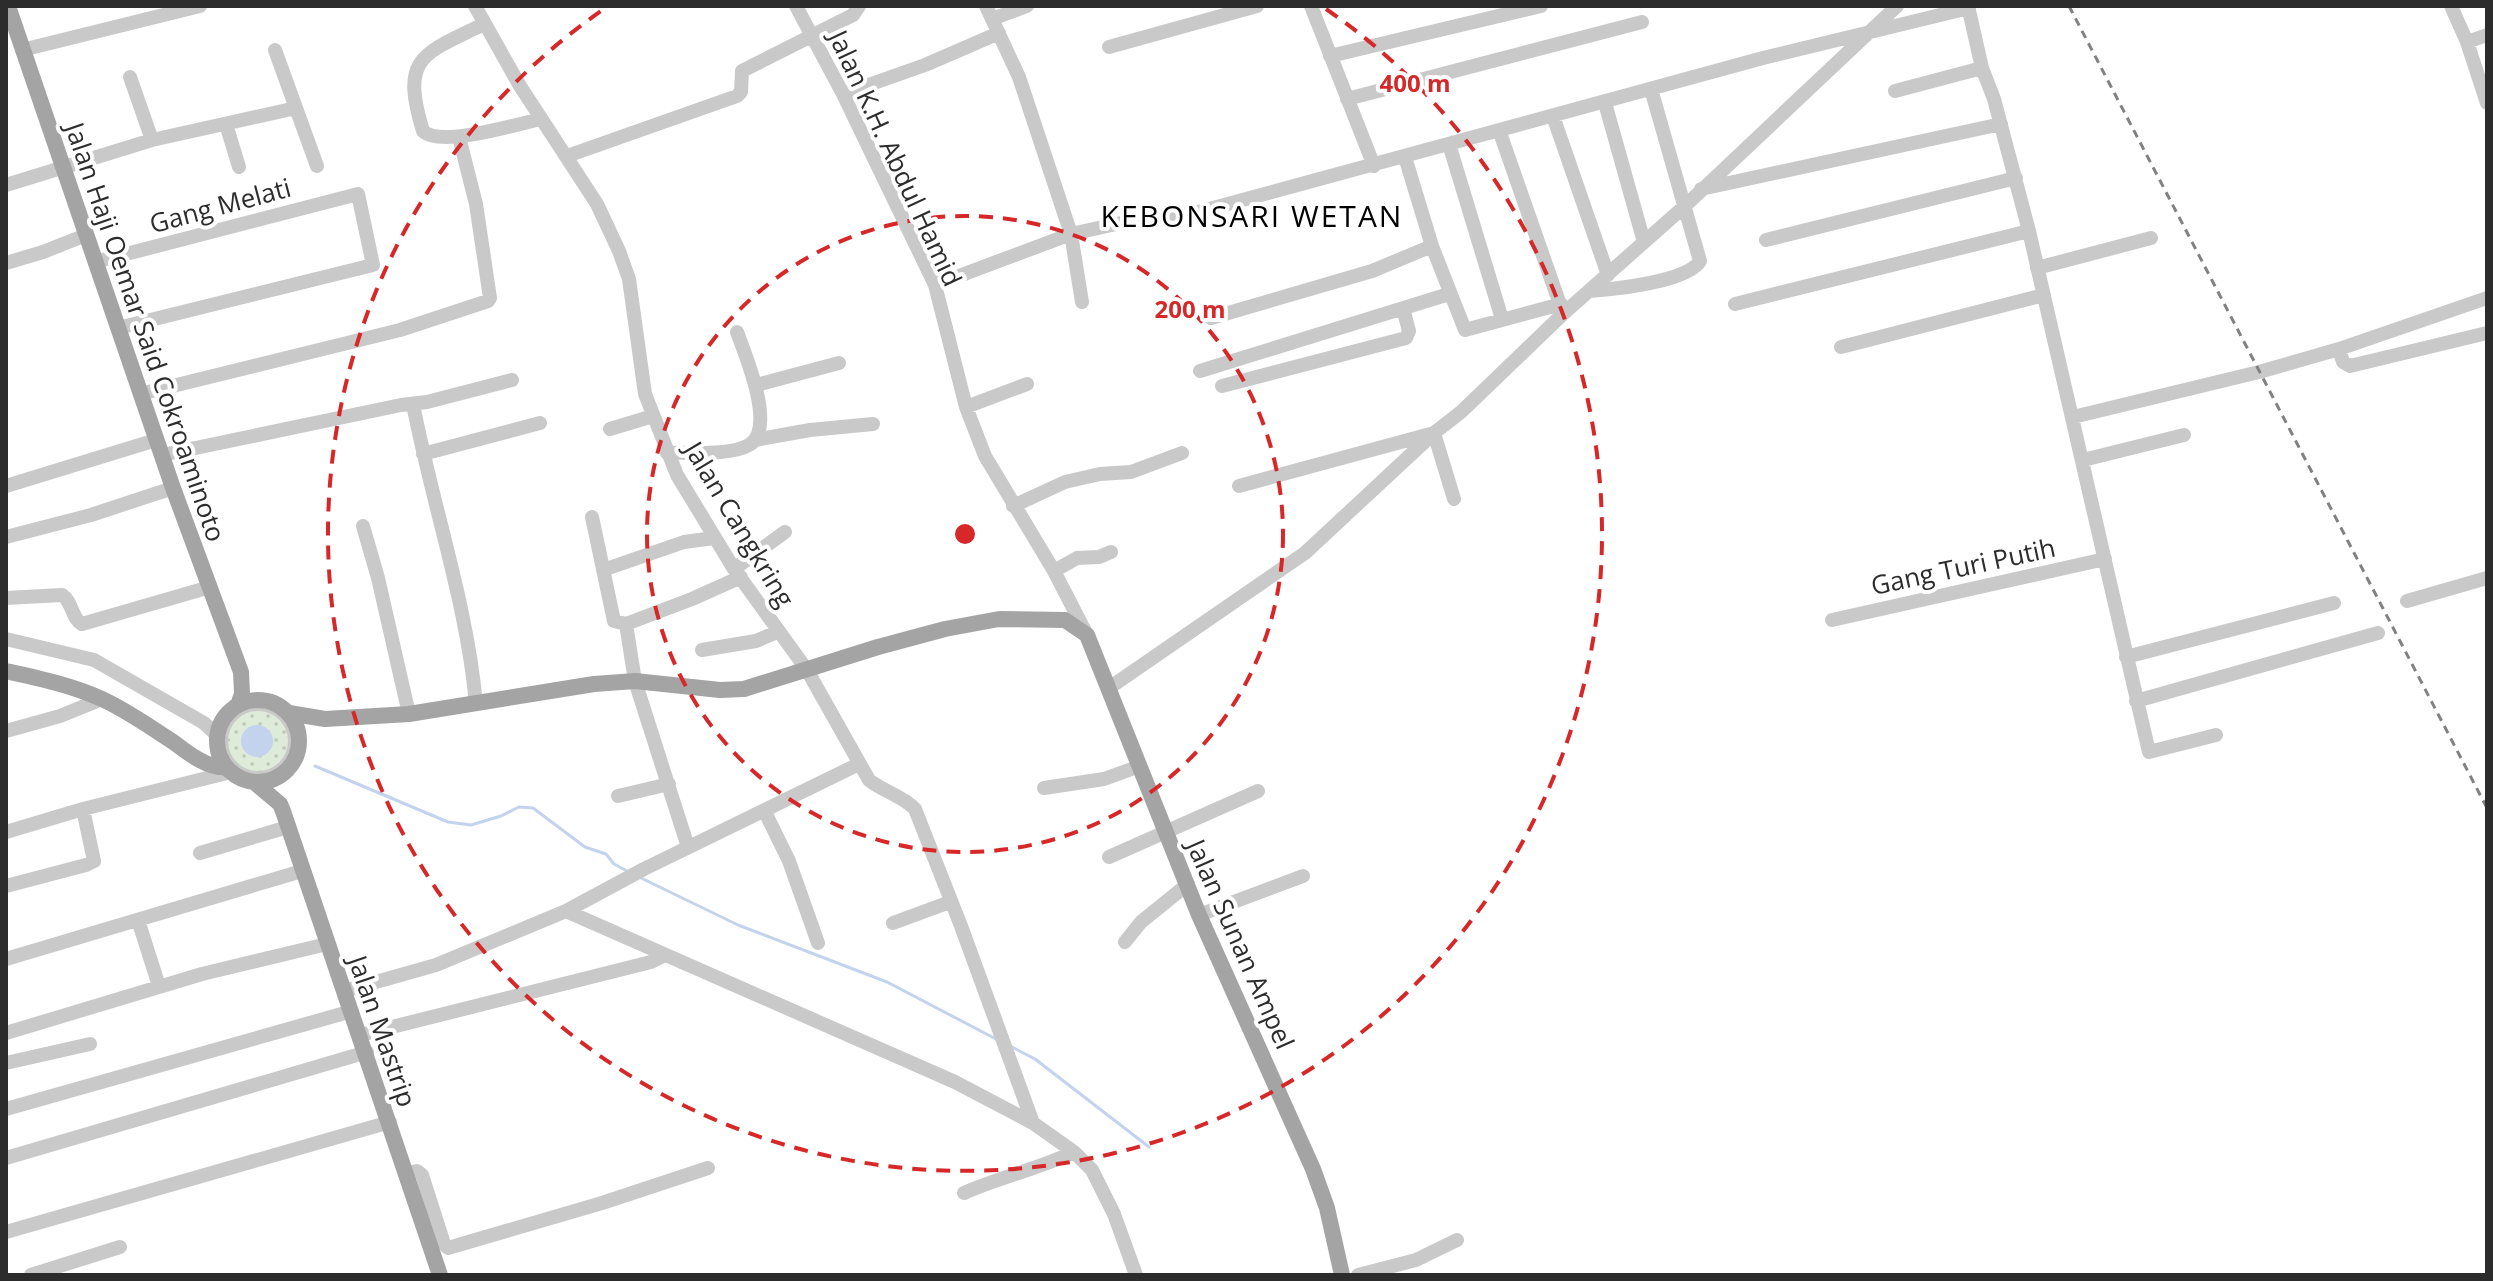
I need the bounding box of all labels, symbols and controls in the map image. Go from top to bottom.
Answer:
street label: Jalan K.H. Abdul Hamid [820,22,971,292]
text: 400 m [1380,66,1450,99]
street label: Jalan Haji Oemar Said Cokroaminoto [56,115,235,546]
street label: Gang Melati [145,169,295,241]
district label: KEBONSARI WETAN [1101,195,1403,236]
text: 200 m [1155,292,1225,325]
street label: Jalan Cangkring [675,432,804,613]
centre of rings [951,520,979,548]
street label: Gang Turi Putih [1867,529,2059,603]
street label: Jalan Sunan Ampel [1177,831,1303,1055]
street label: Jalan Mastrip [339,948,426,1111]

